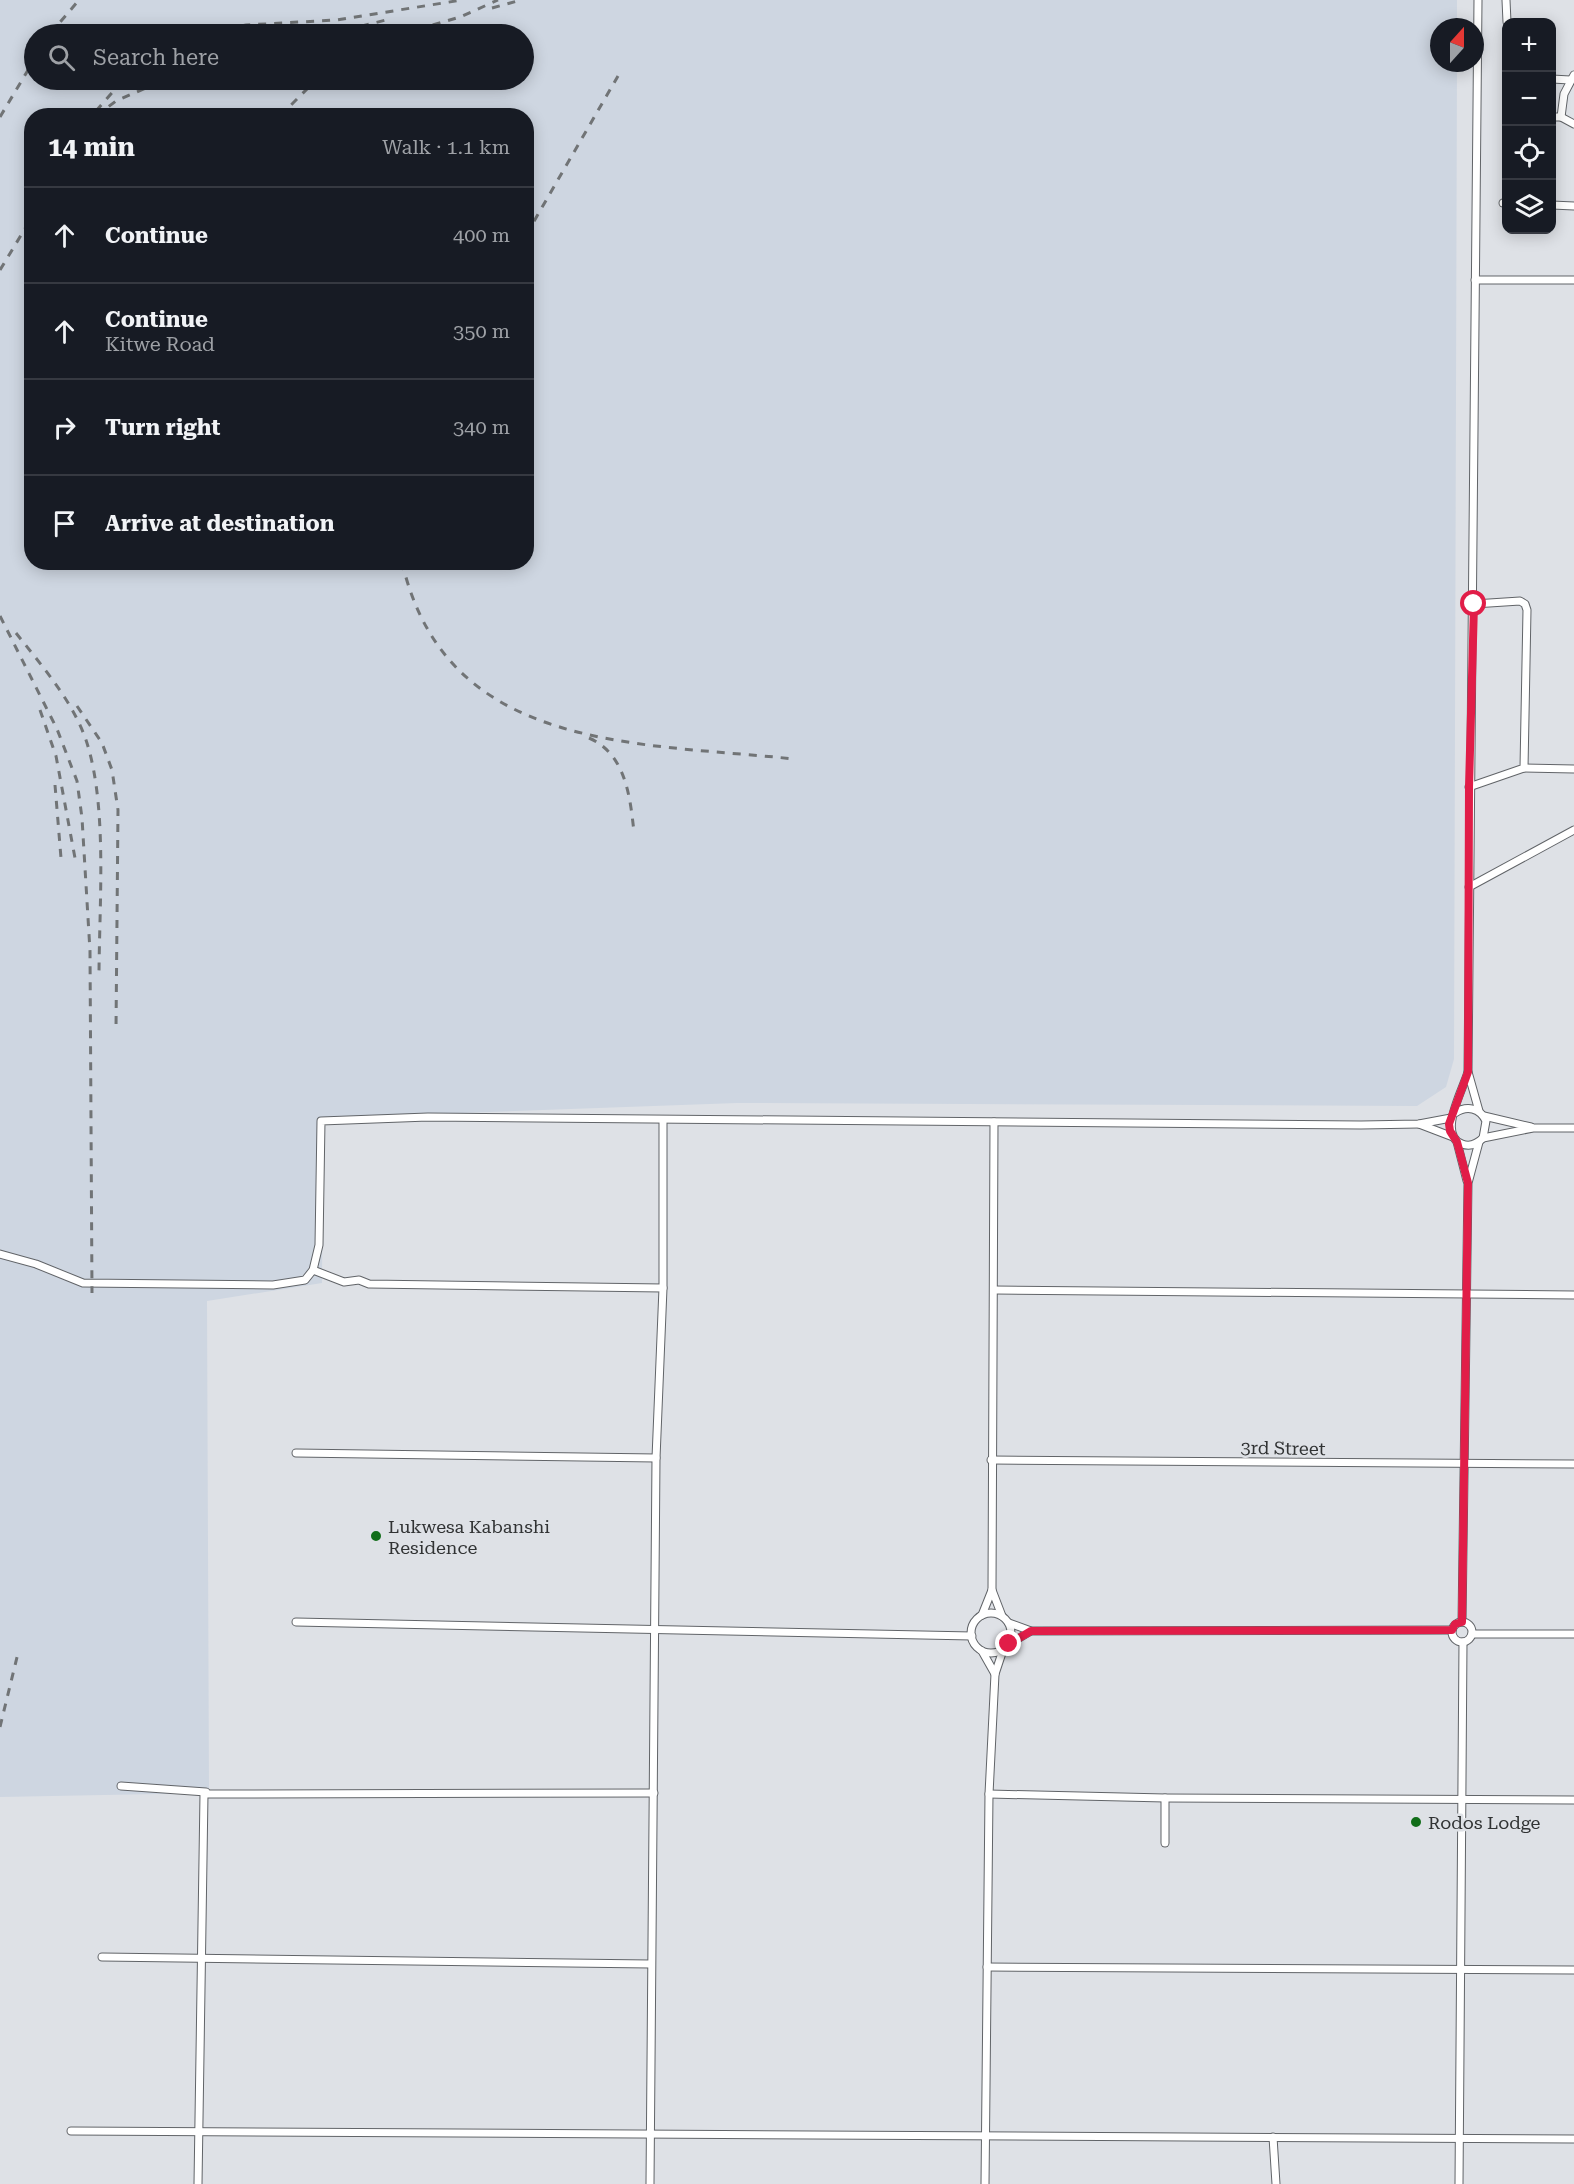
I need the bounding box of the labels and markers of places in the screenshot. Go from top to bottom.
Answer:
place label: Lukwesa Kabanshi Residence [388,1516,550,1558]
marker: Lukwesa Kabanshi Residence [369,1529,383,1543]
place label: Rodos Lodge [1428,1812,1541,1833]
marker: Rodos Lodge [1409,1815,1423,1829]

